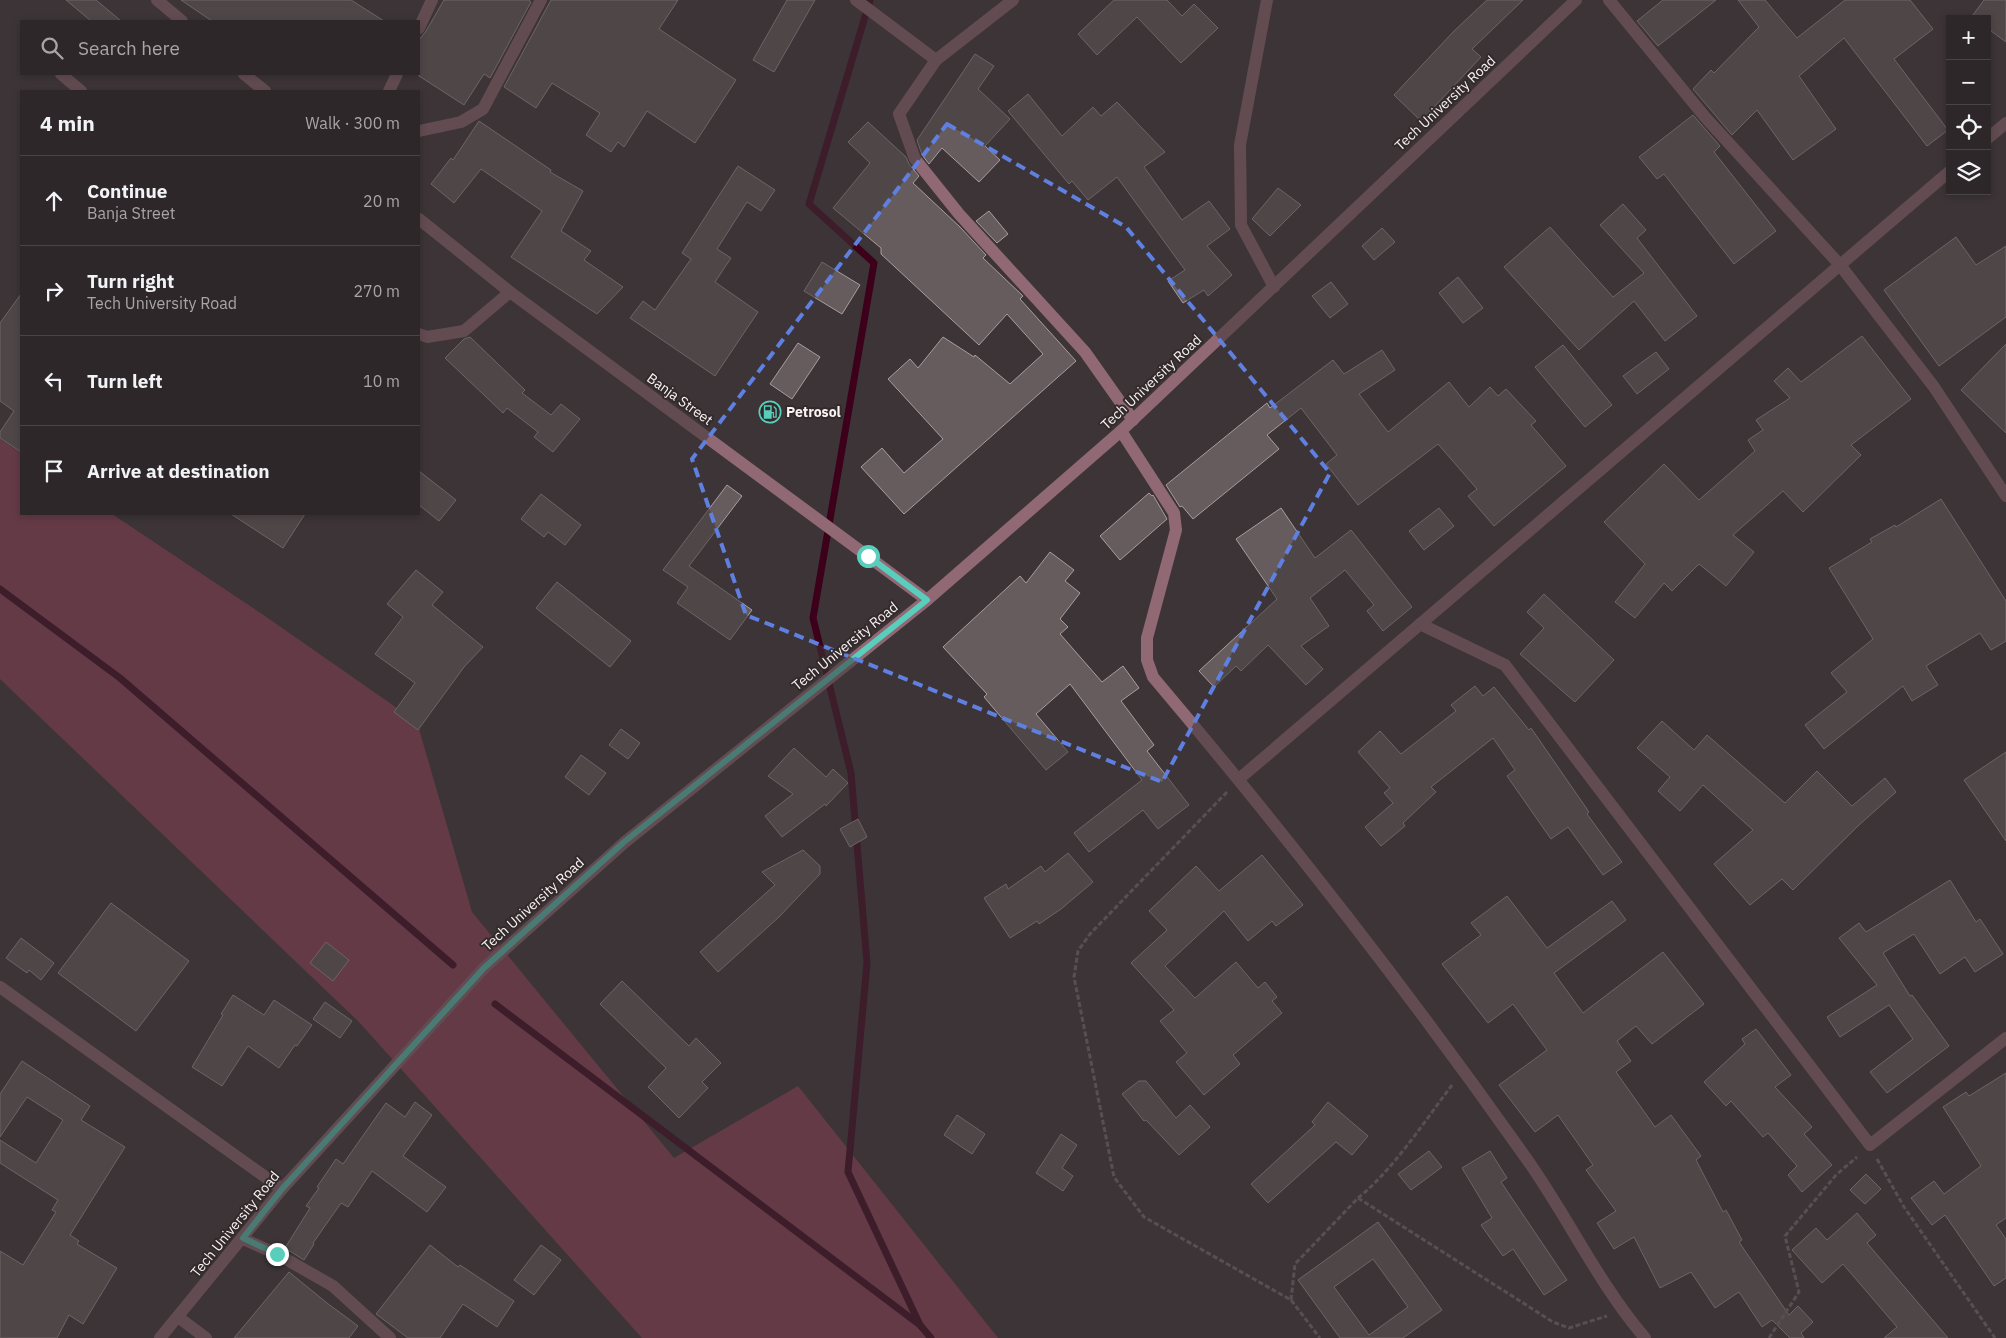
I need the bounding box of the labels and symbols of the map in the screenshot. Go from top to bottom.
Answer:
street label: Tech University Road [1391,52,1499,154]
street label: Tech University Road [1097,331,1205,433]
street label: Banja Street [643,369,717,429]
fuel station icon: Petrosol [758,400,782,424]
place label: Petrosol [786,403,841,421]
route start [857,545,880,568]
street label: Tech University Road [788,598,902,694]
street label: Tech University Road [478,853,588,955]
street label: Tech University Road [187,1167,283,1281]
route end [266,1243,289,1266]

